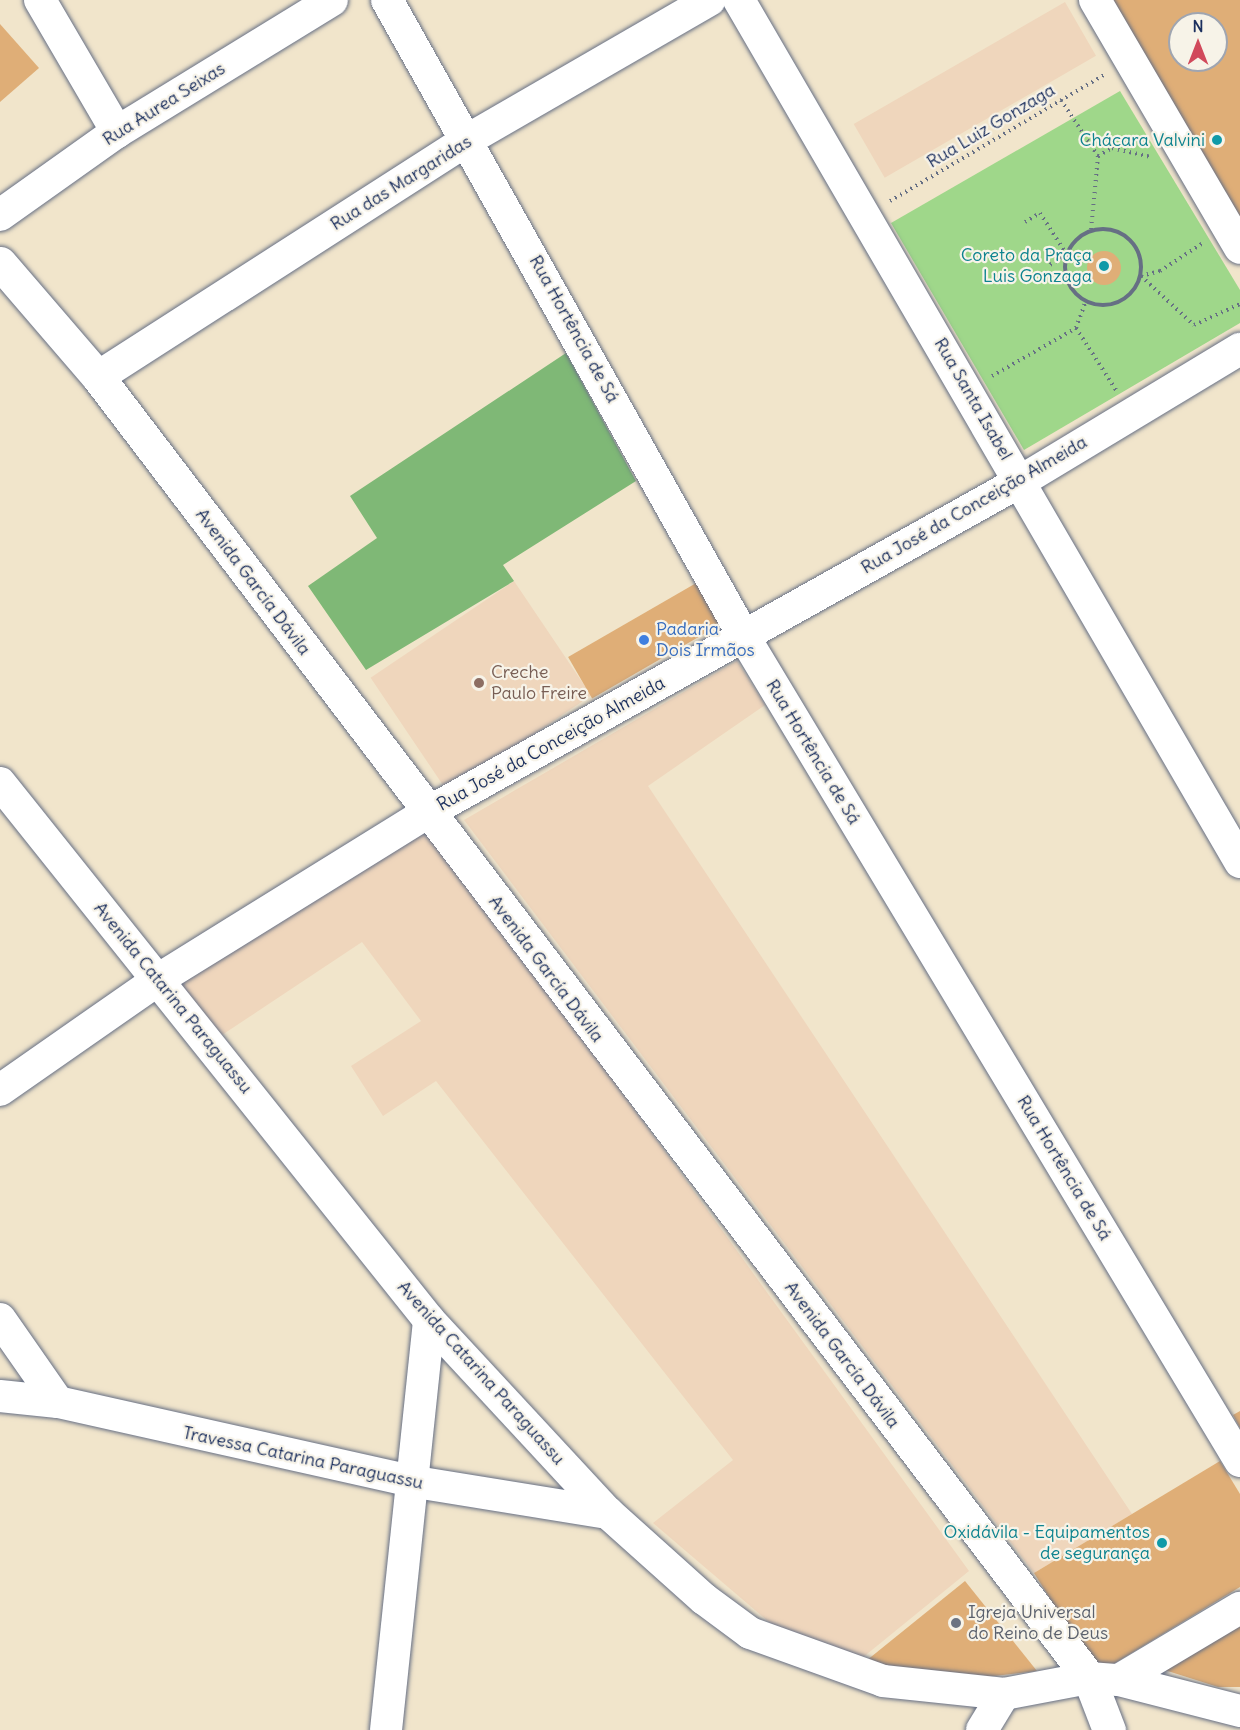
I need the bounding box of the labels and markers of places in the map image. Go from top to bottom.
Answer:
place label: Chácara Valvini [1080,129,1205,151]
marker: Chácara Valvini [1210,133,1224,147]
place label: Coreto da Praça Luis Gonzaga [961,245,1092,288]
marker: Coreto da Praça Luis Gonzaga [1097,259,1111,273]
place label: Padaria Dois Irmãos [656,619,755,662]
marker: Padaria Dois Irmãos [637,633,651,647]
place label: Creche Paulo Freire [491,662,587,704]
marker: Creche Paulo Freire [472,676,486,690]
place label: Oxidávila - Equipamentos de segurança [944,1522,1150,1564]
marker: Oxidávila - Equipamentos de segurança [1155,1536,1169,1550]
place label: Igreja Universal do Reino de Deus [968,1602,1108,1644]
marker: Igreja Universal do Reino de Deus [949,1616,963,1630]

